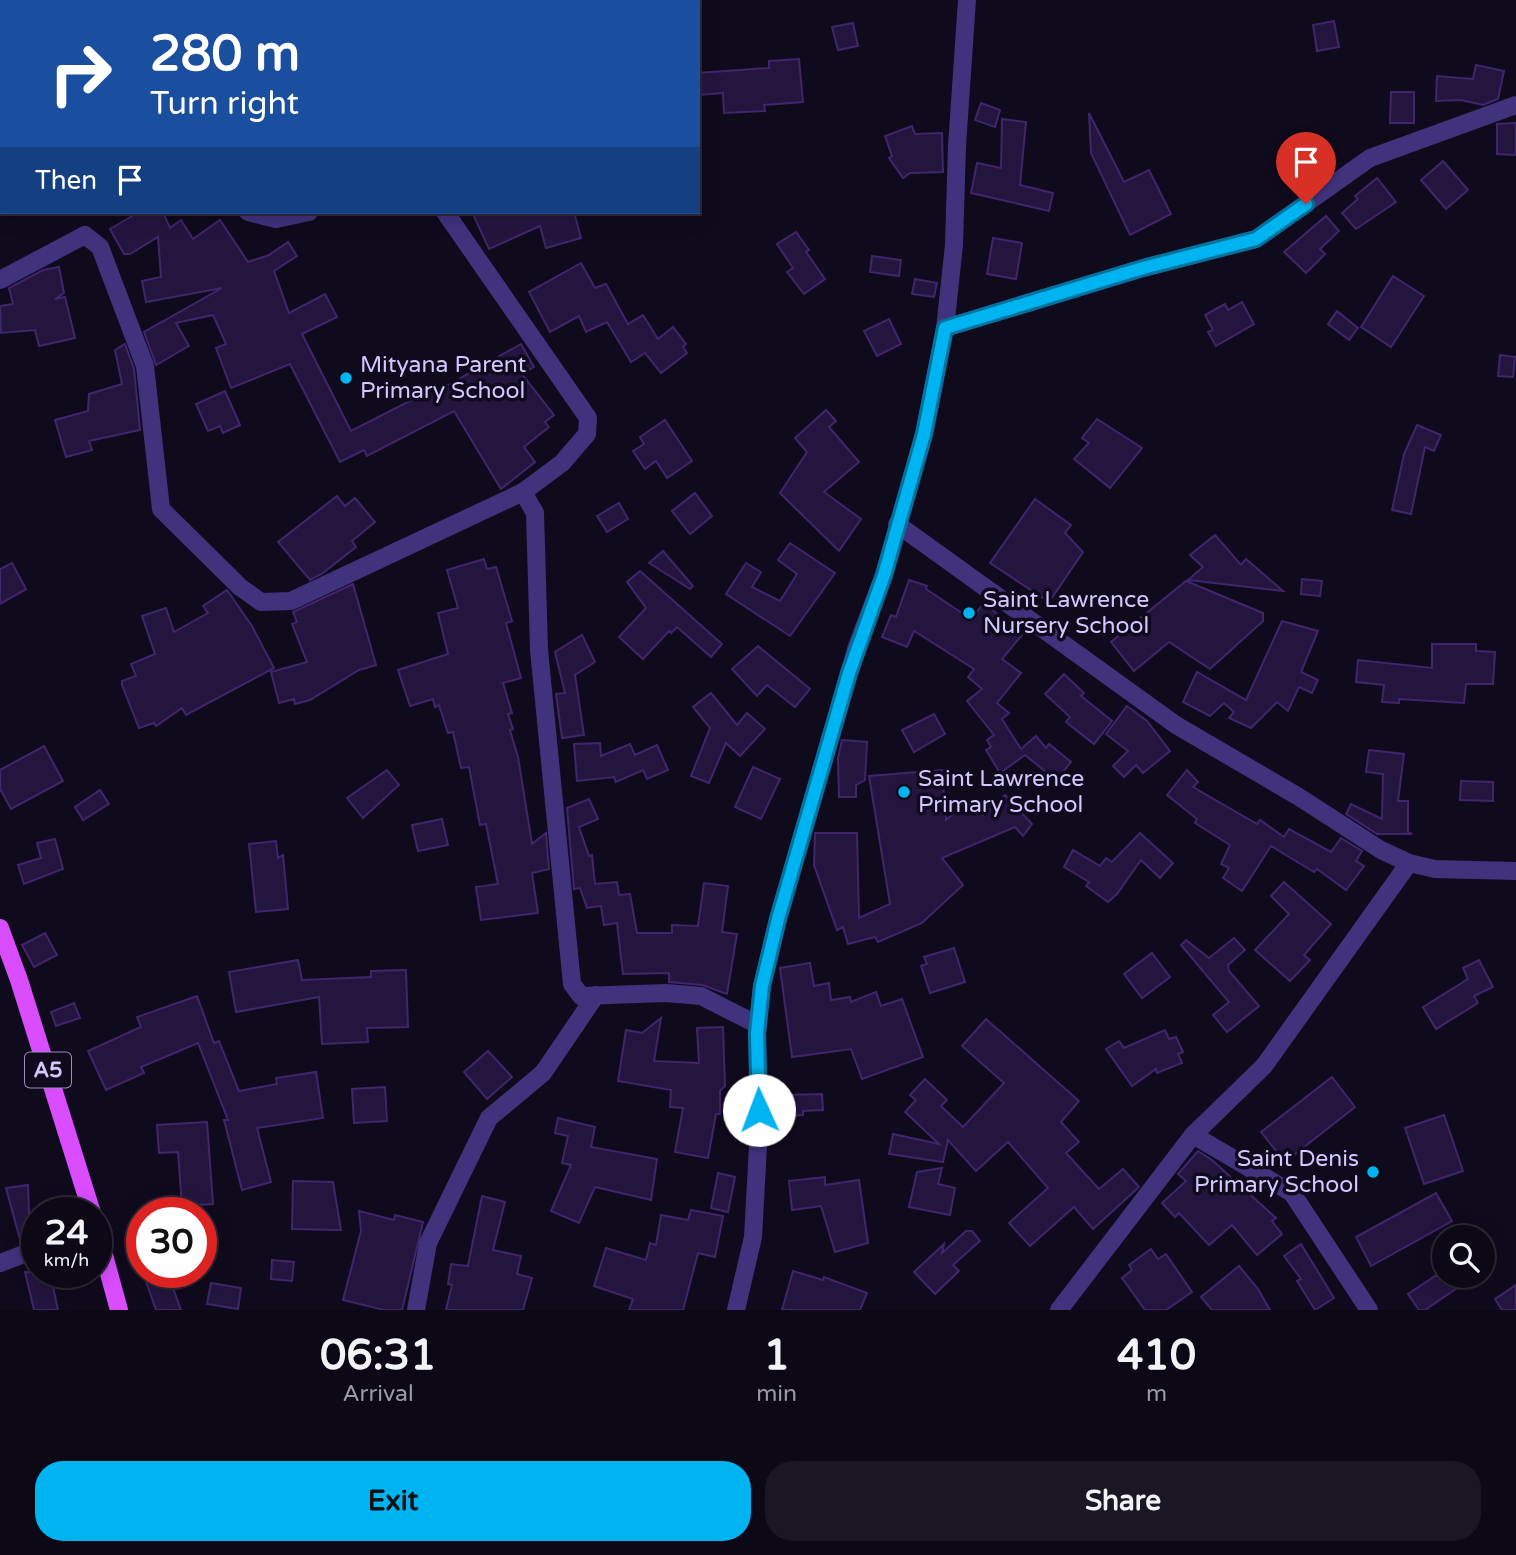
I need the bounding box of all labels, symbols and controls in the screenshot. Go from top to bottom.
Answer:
text: 280 m [150,25,300,84]
icon: right [35,28,126,119]
text: Turn right [150,85,299,123]
pin [1276,132,1336,204]
icon: arrive [1287,143,1325,181]
icon: arrive [111,161,149,199]
text: Then [35,165,97,196]
place label: Mityana Parent Primary School [360,351,526,405]
marker: Mityana Parent Primary School [338,370,354,386]
place label: Saint Lawrence Nursery School [983,586,1149,640]
marker: Saint Lawrence Nursery School [961,605,977,621]
place label: Saint Lawrence Primary School [918,765,1084,819]
marker: Saint Lawrence Primary School [896,784,912,800]
road number: A5 [25,1052,71,1088]
position arrow [722,1073,796,1147]
place label: Saint Denis Primary School [1194,1145,1359,1199]
marker: Saint Denis Primary School [1365,1164,1381,1180]
speed limit sign: 30 [126,1197,217,1288]
text: 24 [45,1212,88,1254]
map controls [1432,1225,1495,1288]
button: search [1432,1225,1495,1288]
text: km/h [44,1249,89,1271]
text: 06:31 [320,1330,436,1381]
text: 1 [763,1330,790,1381]
text: 410 [1117,1330,1196,1381]
text: Arrival [343,1380,414,1408]
text: min [756,1380,797,1408]
text: m [1146,1380,1167,1408]
button: Exit [35,1461,751,1541]
button: Share [765,1461,1481,1541]

